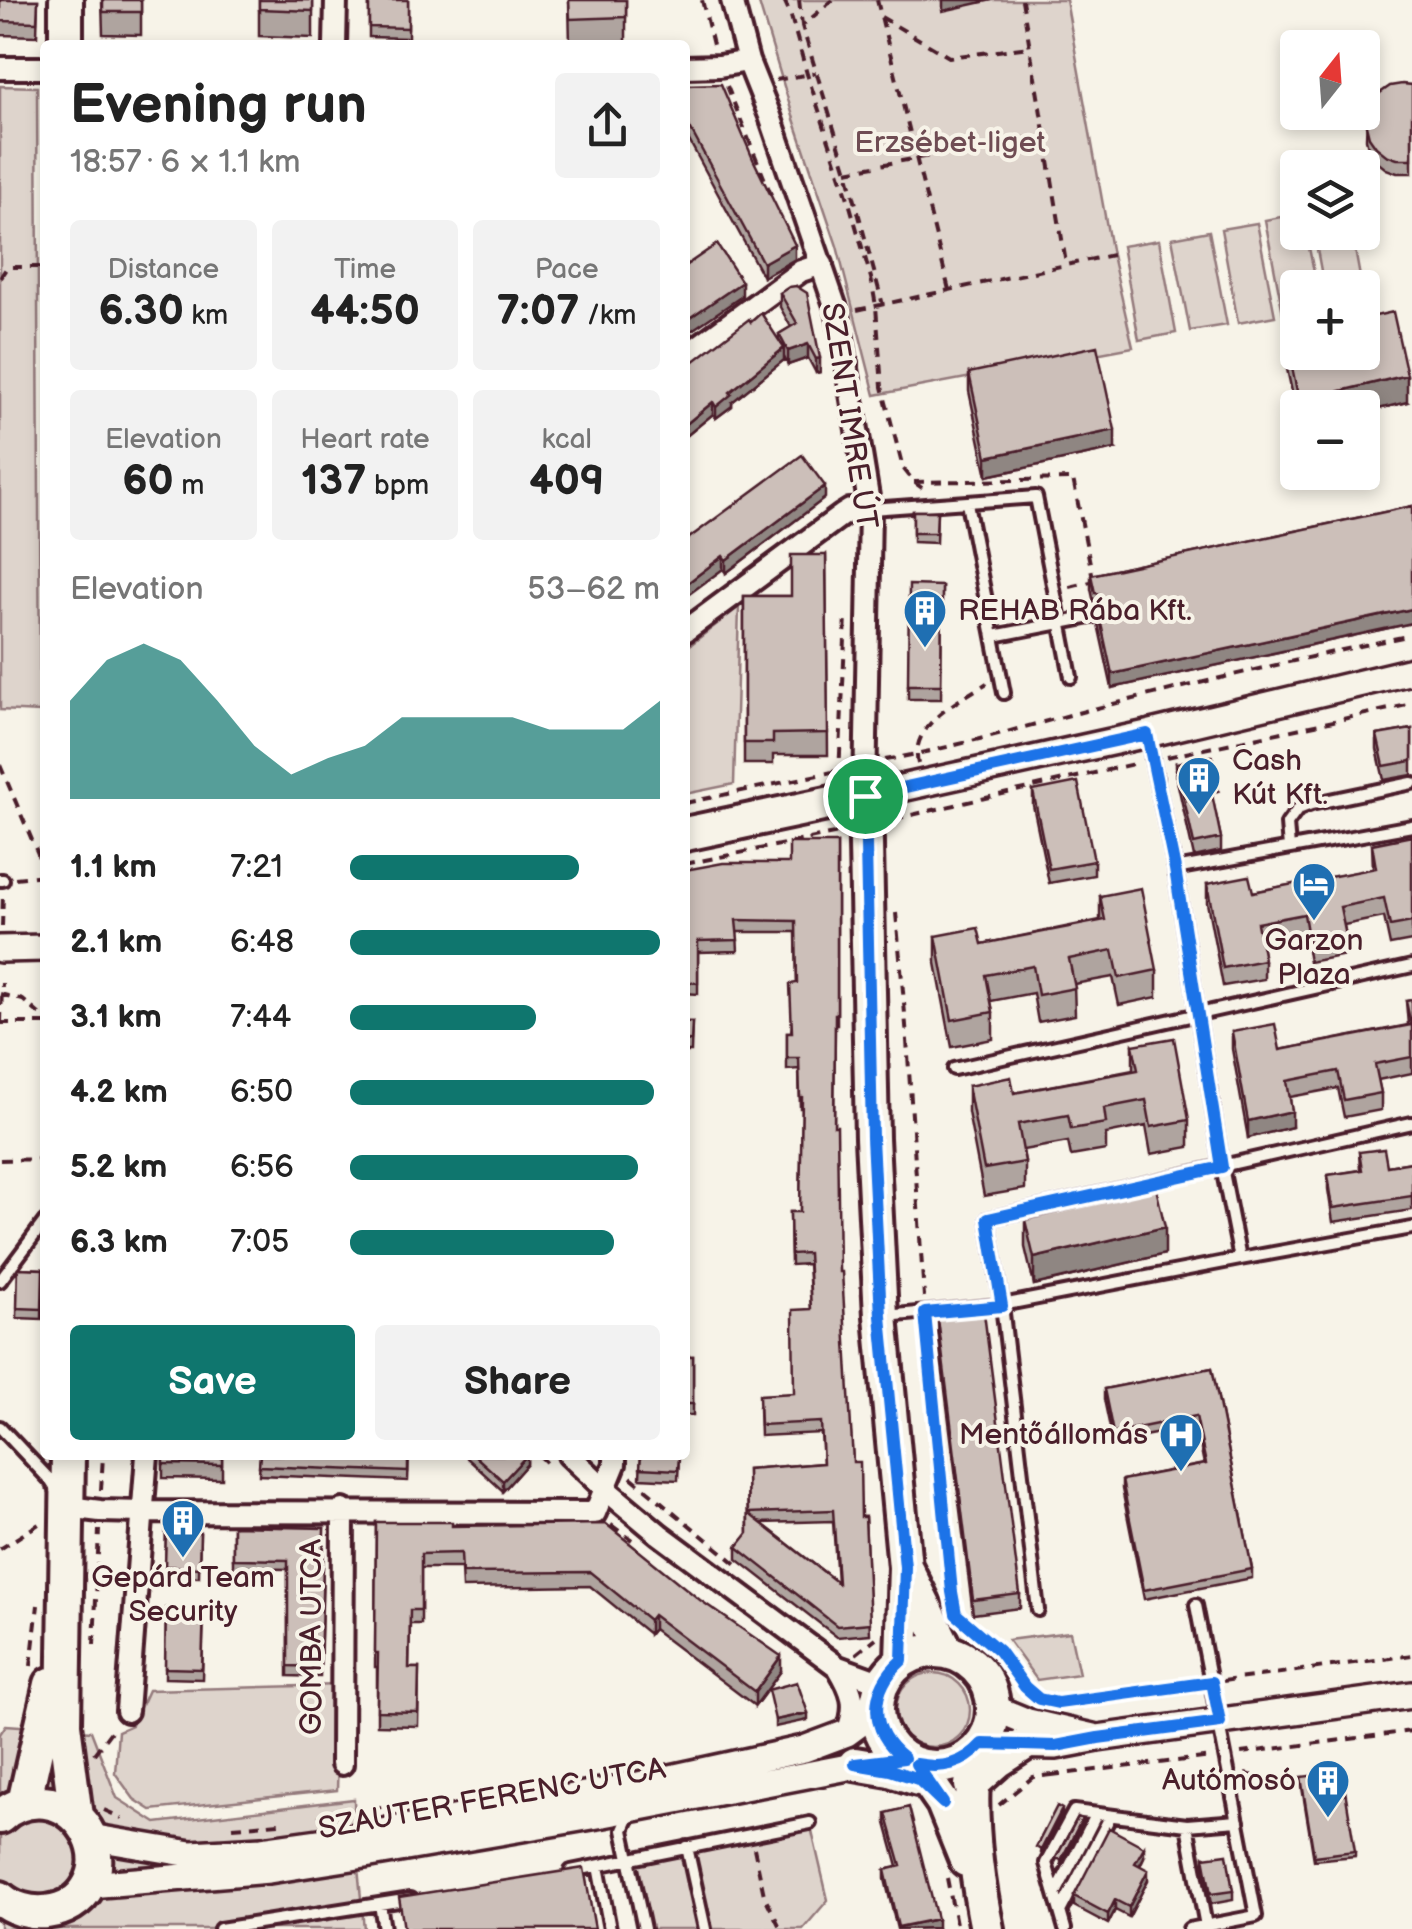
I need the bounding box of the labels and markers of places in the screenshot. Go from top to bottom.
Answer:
building icon: REHAB Rába Kft. [902,588,948,649]
place label: REHAB Rába Kft. [958,593,1192,629]
place label: Cash Kút Kft. [1232,743,1328,813]
pin [823,754,908,839]
building icon: Cash Kút Kft. [1176,755,1222,816]
hotel icon: Garzon Plaza [1291,861,1337,922]
place label: Garzon Plaza [1265,923,1363,993]
hospital icon: Mentőállomás [1158,1412,1204,1473]
place label: Mentőállomás [959,1417,1148,1453]
building icon: Gepárd Team Security [160,1498,206,1559]
place label: Gepárd Team Security [91,1560,275,1630]
building icon: Autómosó [1305,1758,1351,1819]
place label: Autómosó [1162,1763,1296,1799]

